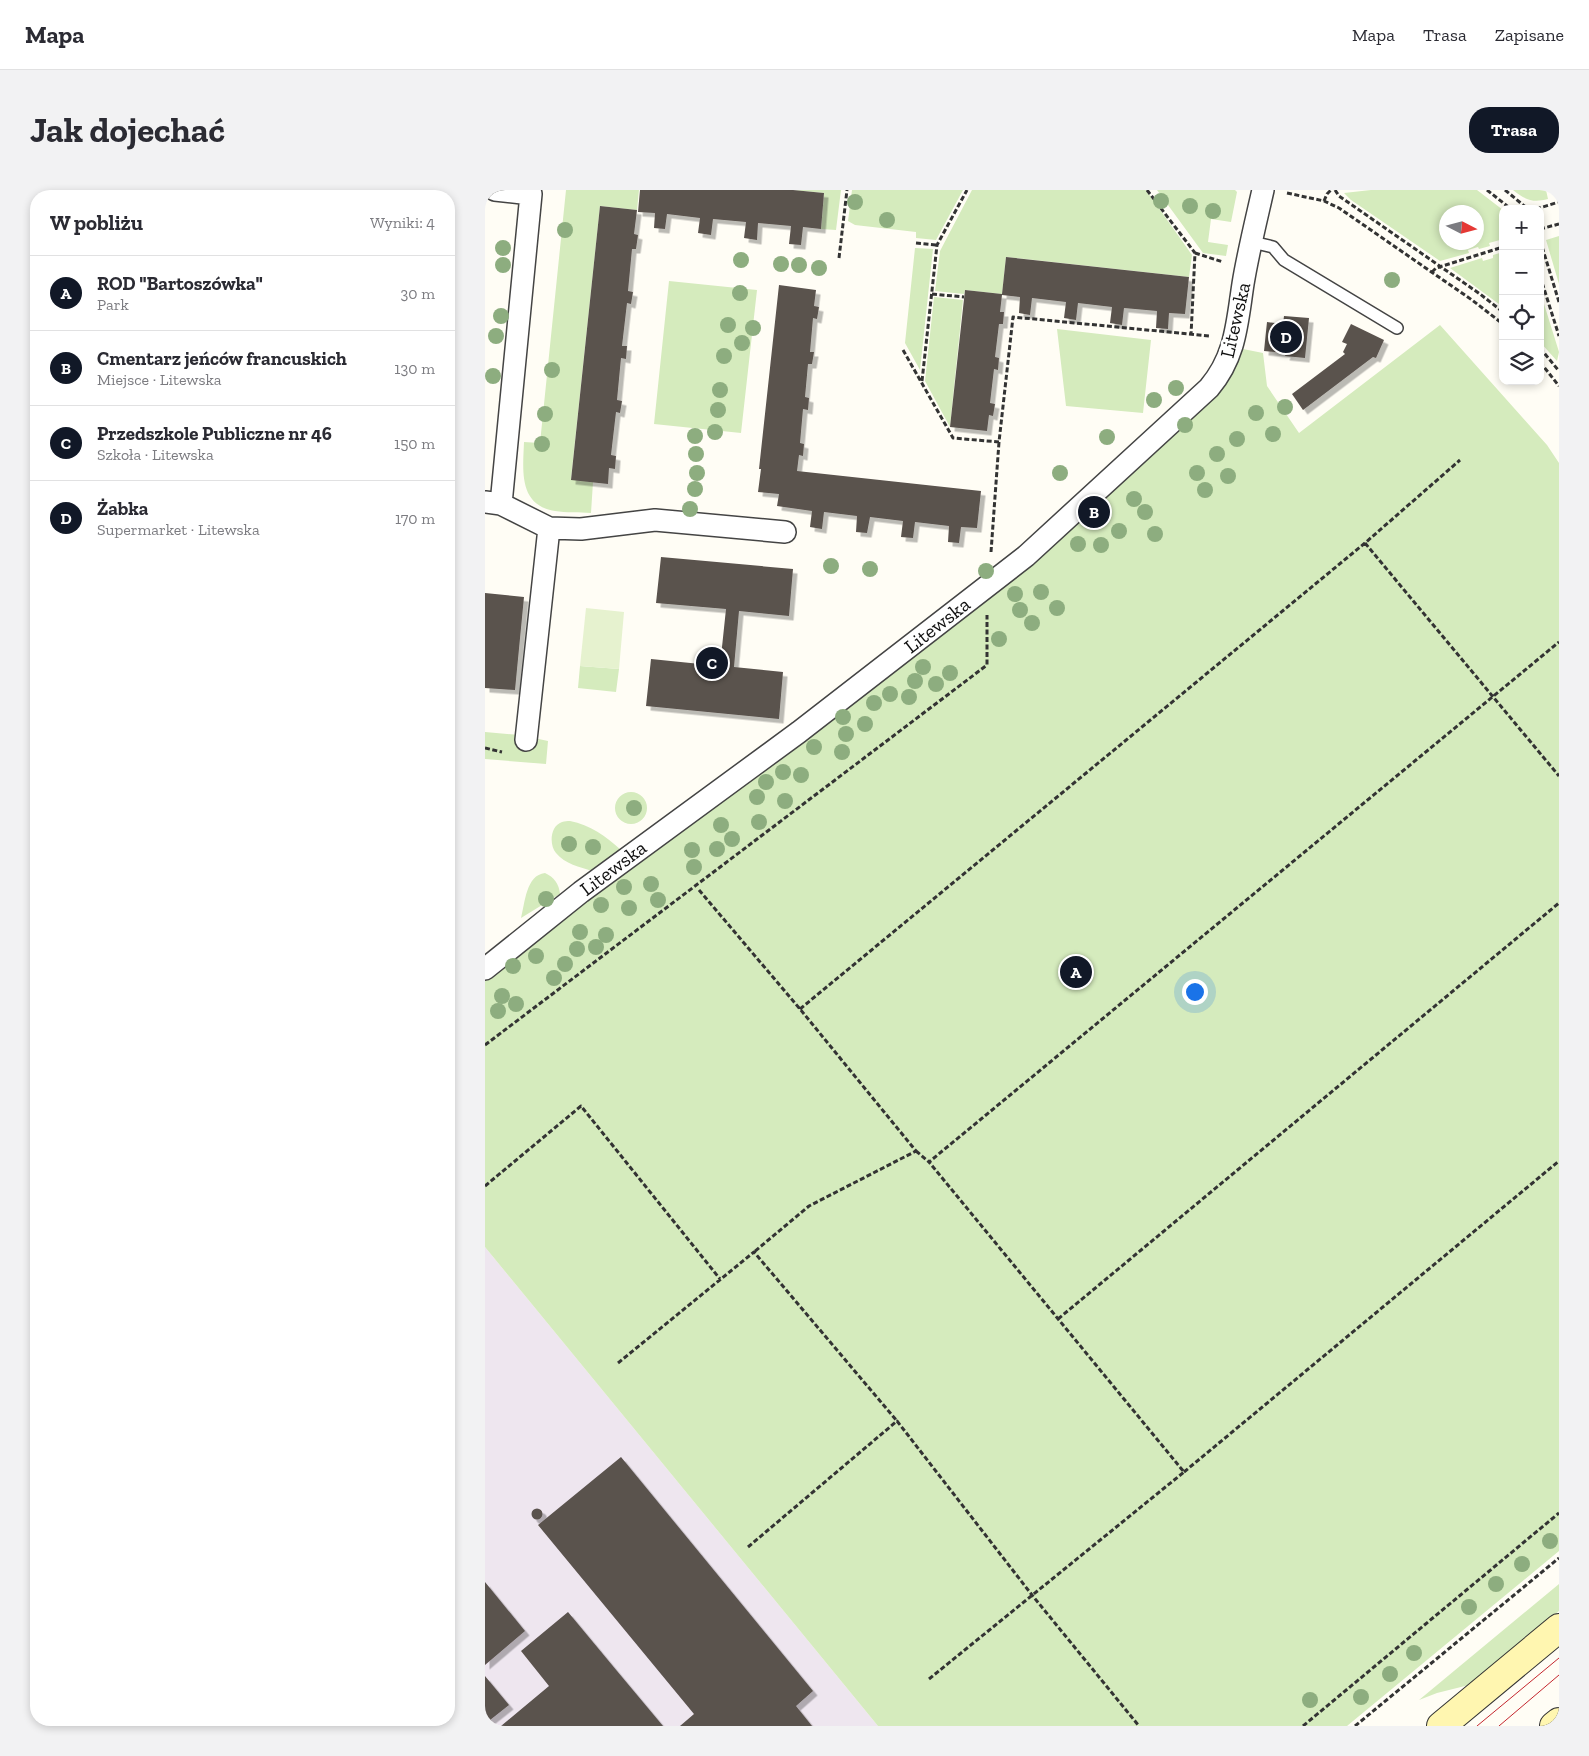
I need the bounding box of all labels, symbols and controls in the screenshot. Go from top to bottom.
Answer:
text: Mapa [25,20,84,49]
text: Mapa [1352,24,1395,46]
text: Trasa [1423,24,1467,46]
text: Zapisane [1495,24,1564,46]
button: Trasa [1469,107,1559,153]
text: Jak dojechać [30,109,225,151]
north arrow [1439,205,1484,250]
map controls [1499,205,1544,385]
button: + [1499,205,1544,250]
text: W pobliżu [50,210,143,235]
text: Wyniki: 4 [370,213,435,232]
button: − [1499,250,1544,295]
text: ROD "Bartoszówka" [97,272,263,295]
street label: Litewska [1215,279,1255,360]
text: A [61,284,72,303]
text: 30 m [401,284,435,303]
text: Park [97,295,129,314]
button: locate [1499,295,1544,340]
pin: D [1270,318,1302,356]
button: layers [1499,340,1544,385]
text: Cmentarz jeńców francuskich [97,347,347,370]
text: B [61,359,71,378]
text: 130 m [394,359,435,378]
text: Miejsce · Litewska [97,370,221,389]
text: Przedszkole Publiczne nr 46 [97,422,332,445]
text: C [61,434,71,453]
text: 150 m [394,434,435,453]
text: Szkoła · Litewska [97,445,214,464]
pin: B [1078,493,1110,531]
text: Żabka [97,497,148,520]
text: D [60,509,72,528]
text: 170 m [395,509,435,528]
text: Supermarket · Litewska [97,520,260,539]
street label: Litewska [899,592,975,658]
pin: C [696,644,728,682]
street label: Litewska [575,835,651,901]
pin: A [1060,953,1092,991]
your location [1182,979,1208,1005]

